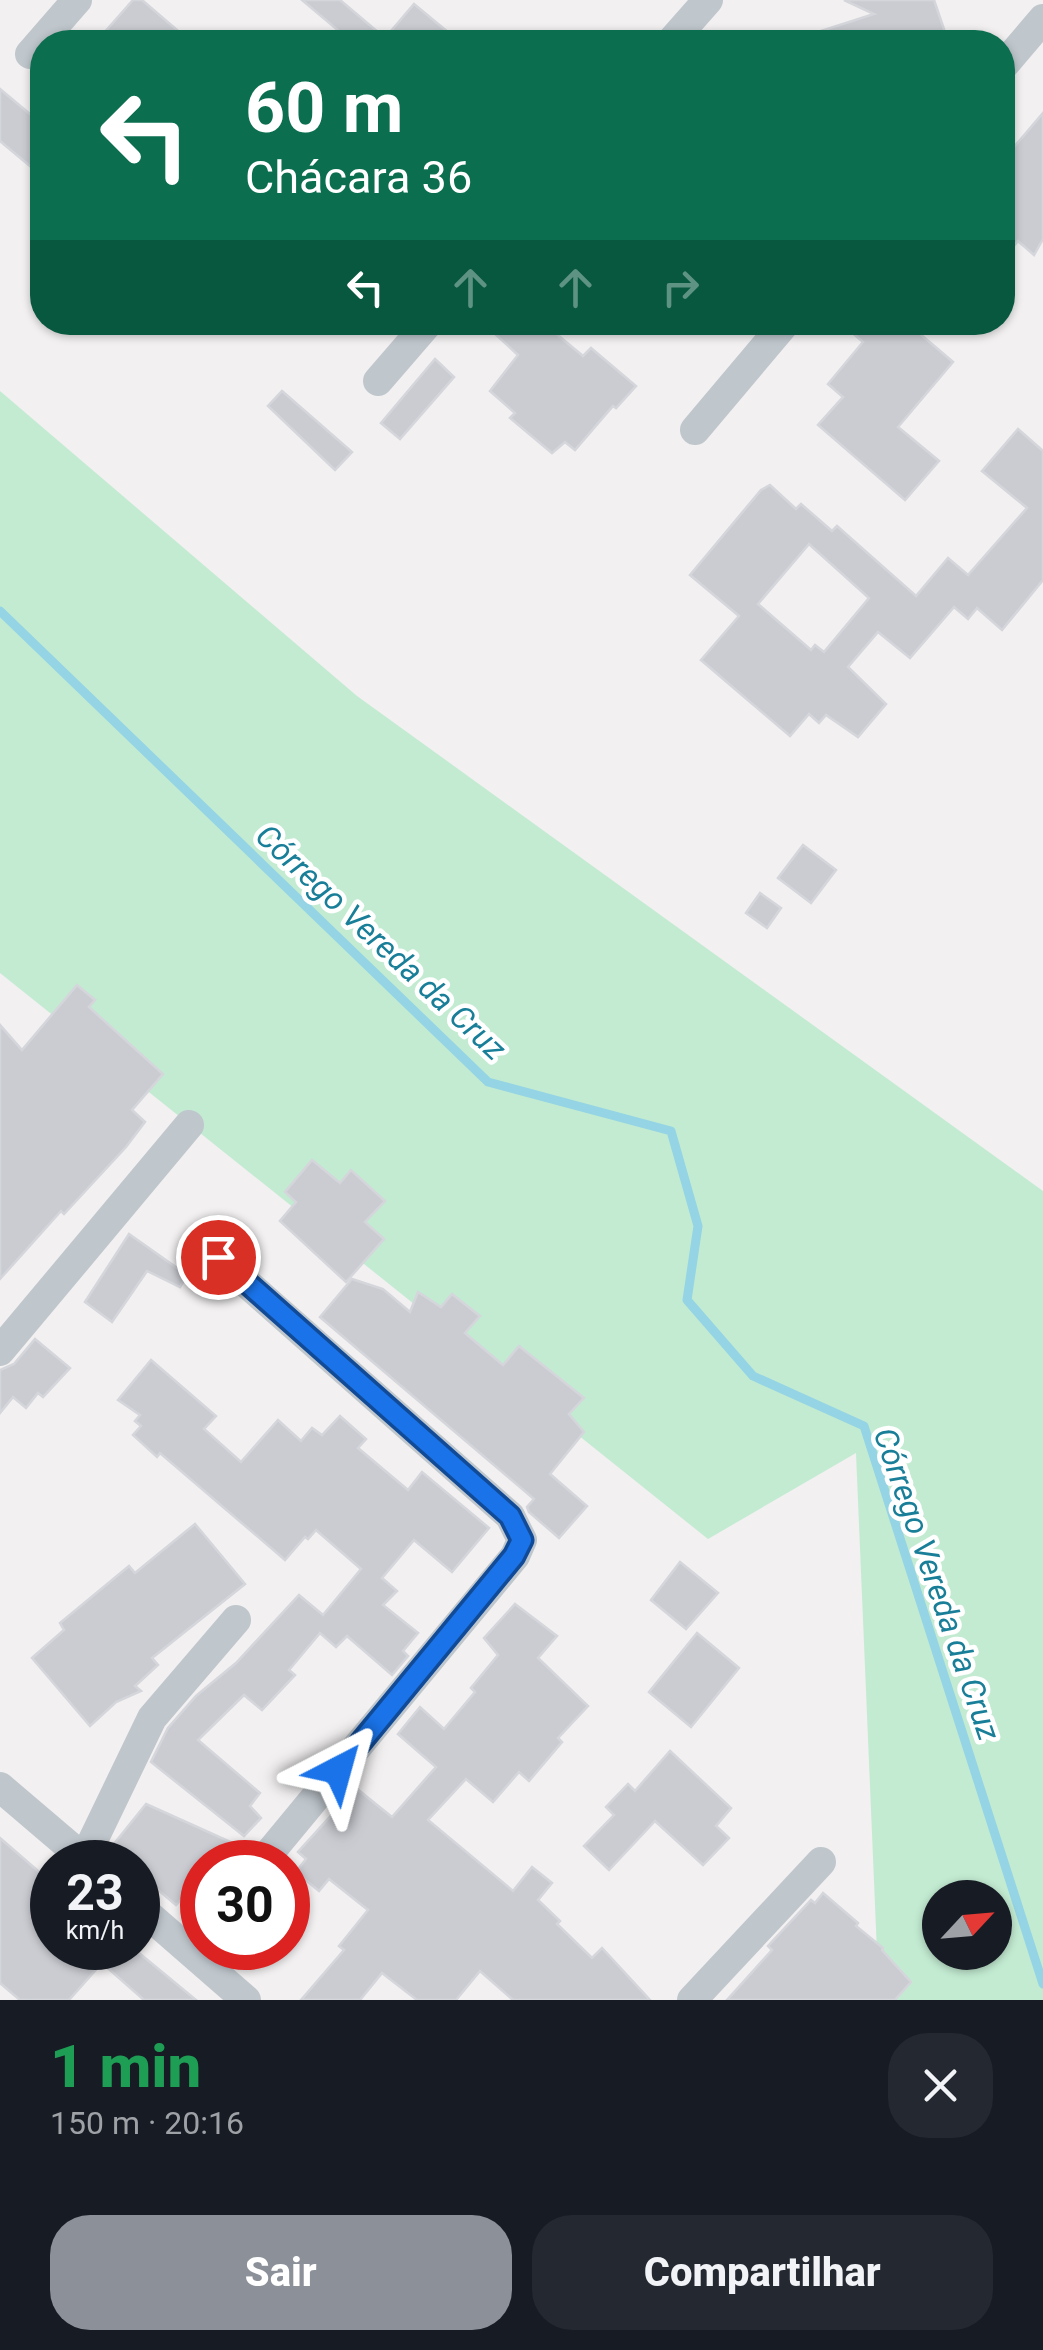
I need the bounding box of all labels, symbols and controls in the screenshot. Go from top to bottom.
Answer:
text: 60 m [245,67,403,149]
icon: left [80,70,210,200]
text: Chácara 36 [245,151,472,204]
icon: left [338,260,393,315]
icon: ahead [443,260,498,315]
icon: ahead [548,260,603,315]
icon: right [653,260,708,315]
water label: Córrego Vereda da Cruz [248,816,514,1068]
pin [176,1215,261,1300]
icon: arrive [191,1230,246,1285]
water label: Córrego Vereda da Cruz [866,1423,1009,1746]
position arrow [286,1718,390,1822]
speed limit sign: 30 [180,1840,310,1970]
text: 23 [66,1864,124,1922]
north arrow [922,1880,1012,1970]
map controls [922,1880,1012,1970]
text: km/h [66,1916,124,1945]
text: 1 min [50,2031,201,2102]
button: close [888,2033,993,2138]
text: 150 m · 20:16 [50,2104,244,2142]
button: Sair [50,2215,512,2330]
button: Compartilhar [532,2215,993,2330]

